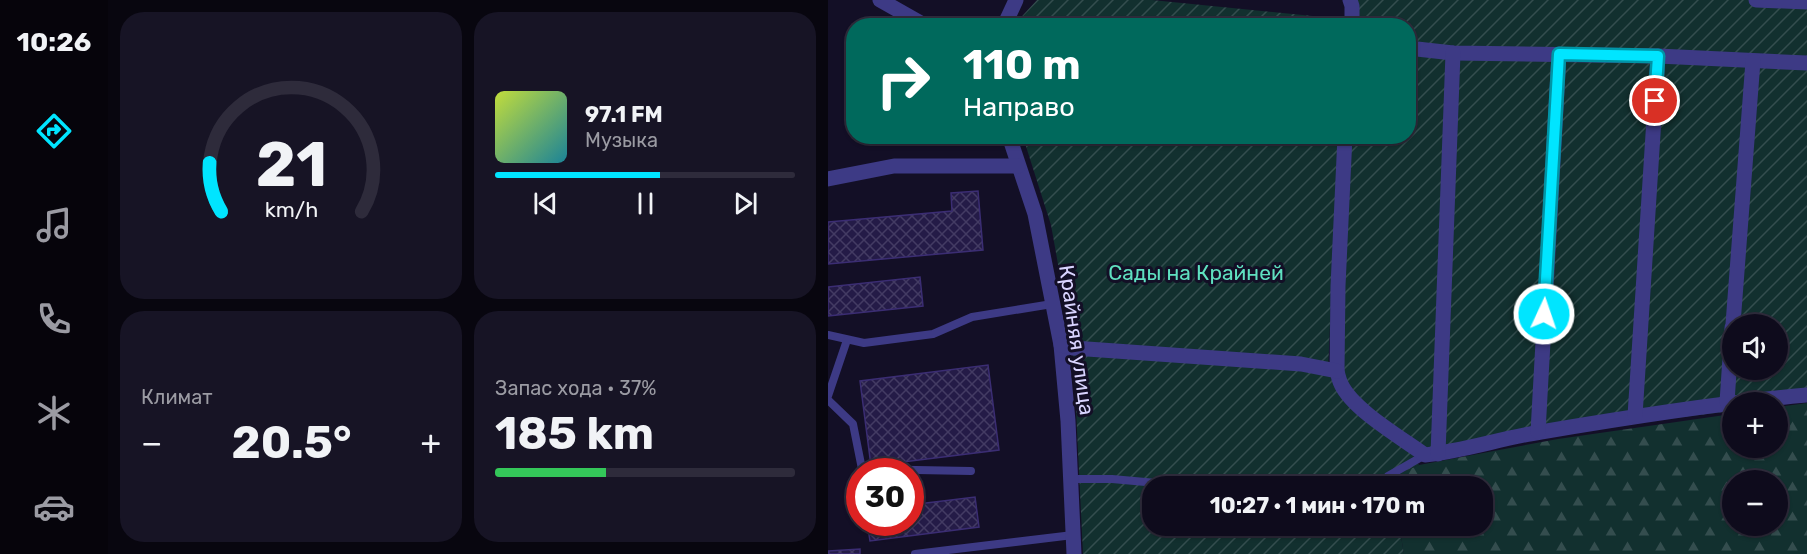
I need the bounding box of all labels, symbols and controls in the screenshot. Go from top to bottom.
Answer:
text: 10:26 [17,26,91,58]
text: 110 m [963,40,1081,90]
icon: right [864,42,942,120]
pin [1629,75,1680,126]
icon: arrive [1638,84,1671,117]
text: Направо [963,91,1075,123]
text: 97.1 FM [585,101,663,128]
icon: directions [33,110,75,152]
text: Музыка [585,128,658,152]
text: 21 [255,129,327,203]
icon: previous [529,187,562,220]
icon: pause [629,187,662,220]
icon: next [729,187,762,220]
text: km/h [264,198,318,223]
icon: music [33,204,75,246]
park label: Сады на Крайней [1108,260,1284,285]
street label: Крайняя улица [1054,263,1100,417]
position arrow [1512,282,1576,346]
icon: phone [33,298,75,340]
map controls [1722,314,1788,536]
button: sound [1722,314,1788,380]
text: Запас хода · 37% [495,376,656,400]
text: Климат [141,385,213,409]
icon: climate [33,392,75,434]
button: + [1722,392,1788,458]
text: 185 km [495,407,654,460]
text: 20.5° [232,416,351,469]
text: − [141,423,162,462]
text: + [420,423,441,462]
speed limit sign: 30 [846,458,924,536]
button: − [1722,470,1788,536]
icon: car [33,486,75,528]
text: 10:27 · 1 мин · 170 m [1210,492,1425,519]

